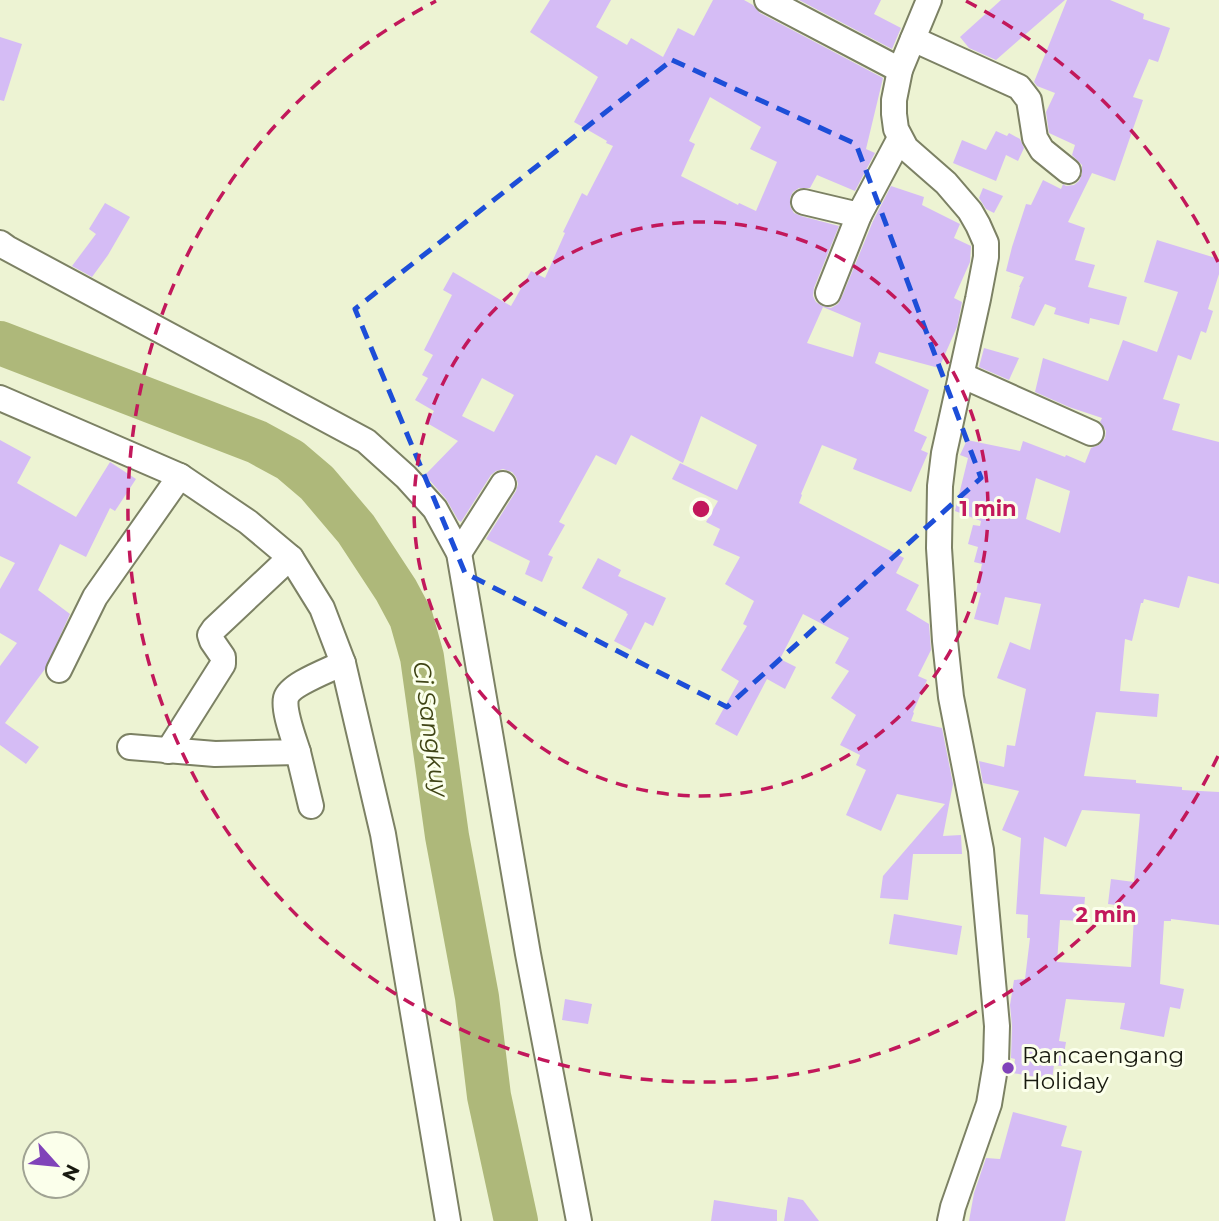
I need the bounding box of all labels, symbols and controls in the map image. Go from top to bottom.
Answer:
text: 1 min [959,496,1017,521]
centre of rings [689,497,713,521]
water label: Ci Sangkuy [407,659,455,801]
text: 2 min [1075,902,1137,927]
place label: Rancaengang Holiday [1022,1041,1184,1095]
marker: Rancaengang Holiday [1000,1060,1016,1076]
north arrow [21,1130,91,1200]
text: N [57,1160,84,1185]

